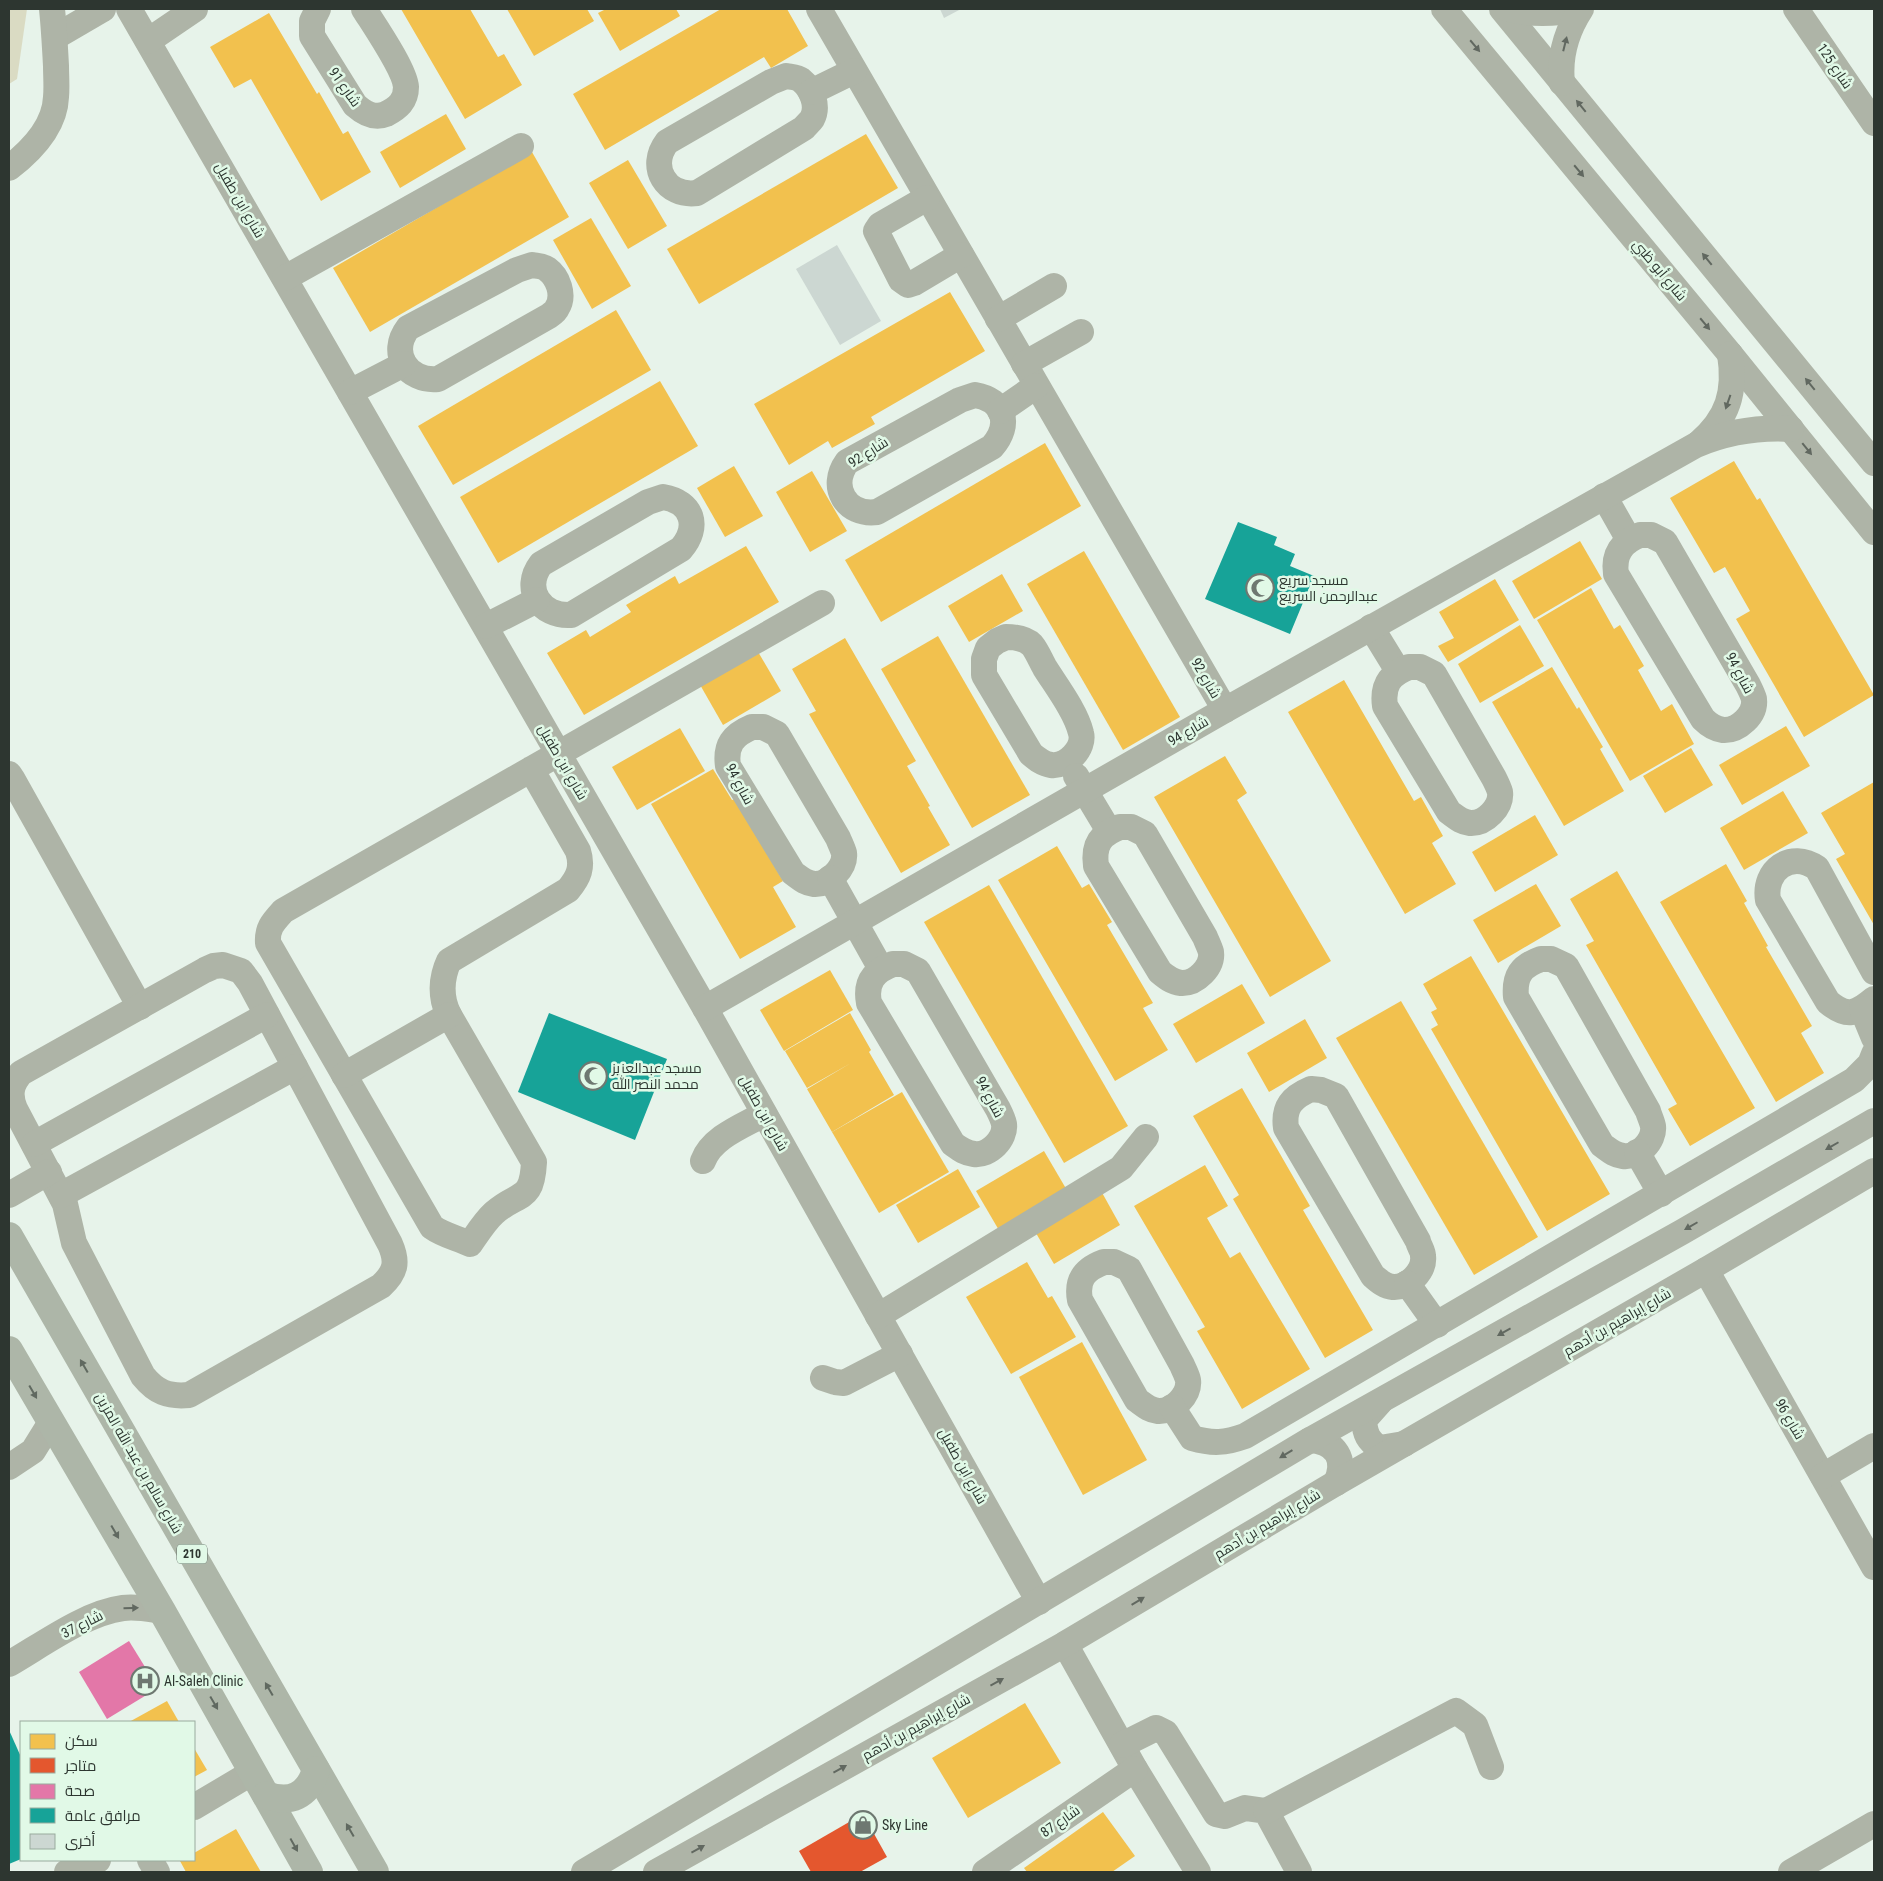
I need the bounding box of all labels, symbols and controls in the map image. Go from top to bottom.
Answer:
one-way arrow [1561,36,1569,51]
one-way arrow [1469,40,1481,52]
street label: شارع 125 [1813,40,1856,92]
street label: شارع 91 [325,64,364,110]
one-way arrow [1576,100,1587,113]
street label: شارع ابن طفيل [211,160,268,241]
one-way arrow [1573,165,1584,178]
street label: شارع أبو ظبي [1627,235,1691,306]
one-way arrow [1701,253,1712,266]
one-way arrow [1699,317,1710,330]
one-way arrow [1804,379,1816,391]
one-way arrow [1724,395,1732,410]
street label: شارع 92 [845,434,891,471]
one-way arrow [1802,443,1813,456]
place label: مسجد سريع عبدالرحمن السريع [1279,572,1378,605]
mosque icon: مسجد سريع عبدالرحمن السريع [1245,573,1275,603]
street label: شارع 94 [1722,650,1757,697]
street label: شارع 92 [1187,655,1224,702]
street label: شارع 94 [1165,713,1212,750]
street label: شارع ابن طفيل [534,722,591,803]
street label: شارع 94 [722,761,757,808]
place label: مسجد عبدالعزيز محمد النصر الله [611,1060,702,1092]
mosque icon: مسجد عبدالعزيز محمد النصر الله [578,1061,608,1091]
street label: شارع ابن طفيل [736,1072,791,1154]
street label: شارع 94 [972,1074,1007,1121]
one-way arrow [1826,1141,1839,1150]
one-way arrow [1685,1222,1698,1231]
street label: شارع إبراهيم بن أدهم [1560,1284,1674,1361]
one-way arrow [1497,1327,1510,1336]
one-way arrow [79,1360,88,1373]
one-way arrow [29,1385,38,1398]
street label: شارع سالم بن عبد الله المزين [90,1389,187,1537]
street label: شارع 96 [1771,1396,1808,1443]
street label: شارع ابن طفيل [935,1425,990,1507]
one-way arrow [1279,1450,1293,1459]
street label: شارع إبراهيم بن أدهم [1210,1485,1324,1564]
one-way arrow [111,1525,120,1539]
road number: 210 [177,1545,207,1564]
one-way arrow [1132,1596,1145,1605]
one-way arrow [123,1604,139,1612]
street label: شارع 37 [59,1607,106,1642]
hospital icon: Al-Saleh Clinic [130,1666,160,1696]
place label: Al-Saleh Clinic [164,1673,243,1689]
one-way arrow [990,1678,1005,1686]
one-way arrow [265,1683,274,1696]
street label: شارع إبراهيم بن أدهم [859,1690,974,1765]
one-way arrow [209,1697,218,1710]
legend [20,1721,195,1861]
text: سكن [65,1732,98,1751]
text: متاجر [64,1757,96,1775]
one-way arrow [834,1765,847,1774]
text: صحة [65,1782,95,1800]
street label: شارع 87 [1037,1802,1083,1841]
text: مرافق عامة [65,1807,141,1826]
shop icon: Sky Line [848,1810,878,1840]
place label: Sky Line [882,1817,928,1833]
one-way arrow [346,1823,355,1837]
text: أخرى [65,1831,95,1851]
one-way arrow [289,1838,298,1851]
one-way arrow [692,1844,705,1853]

